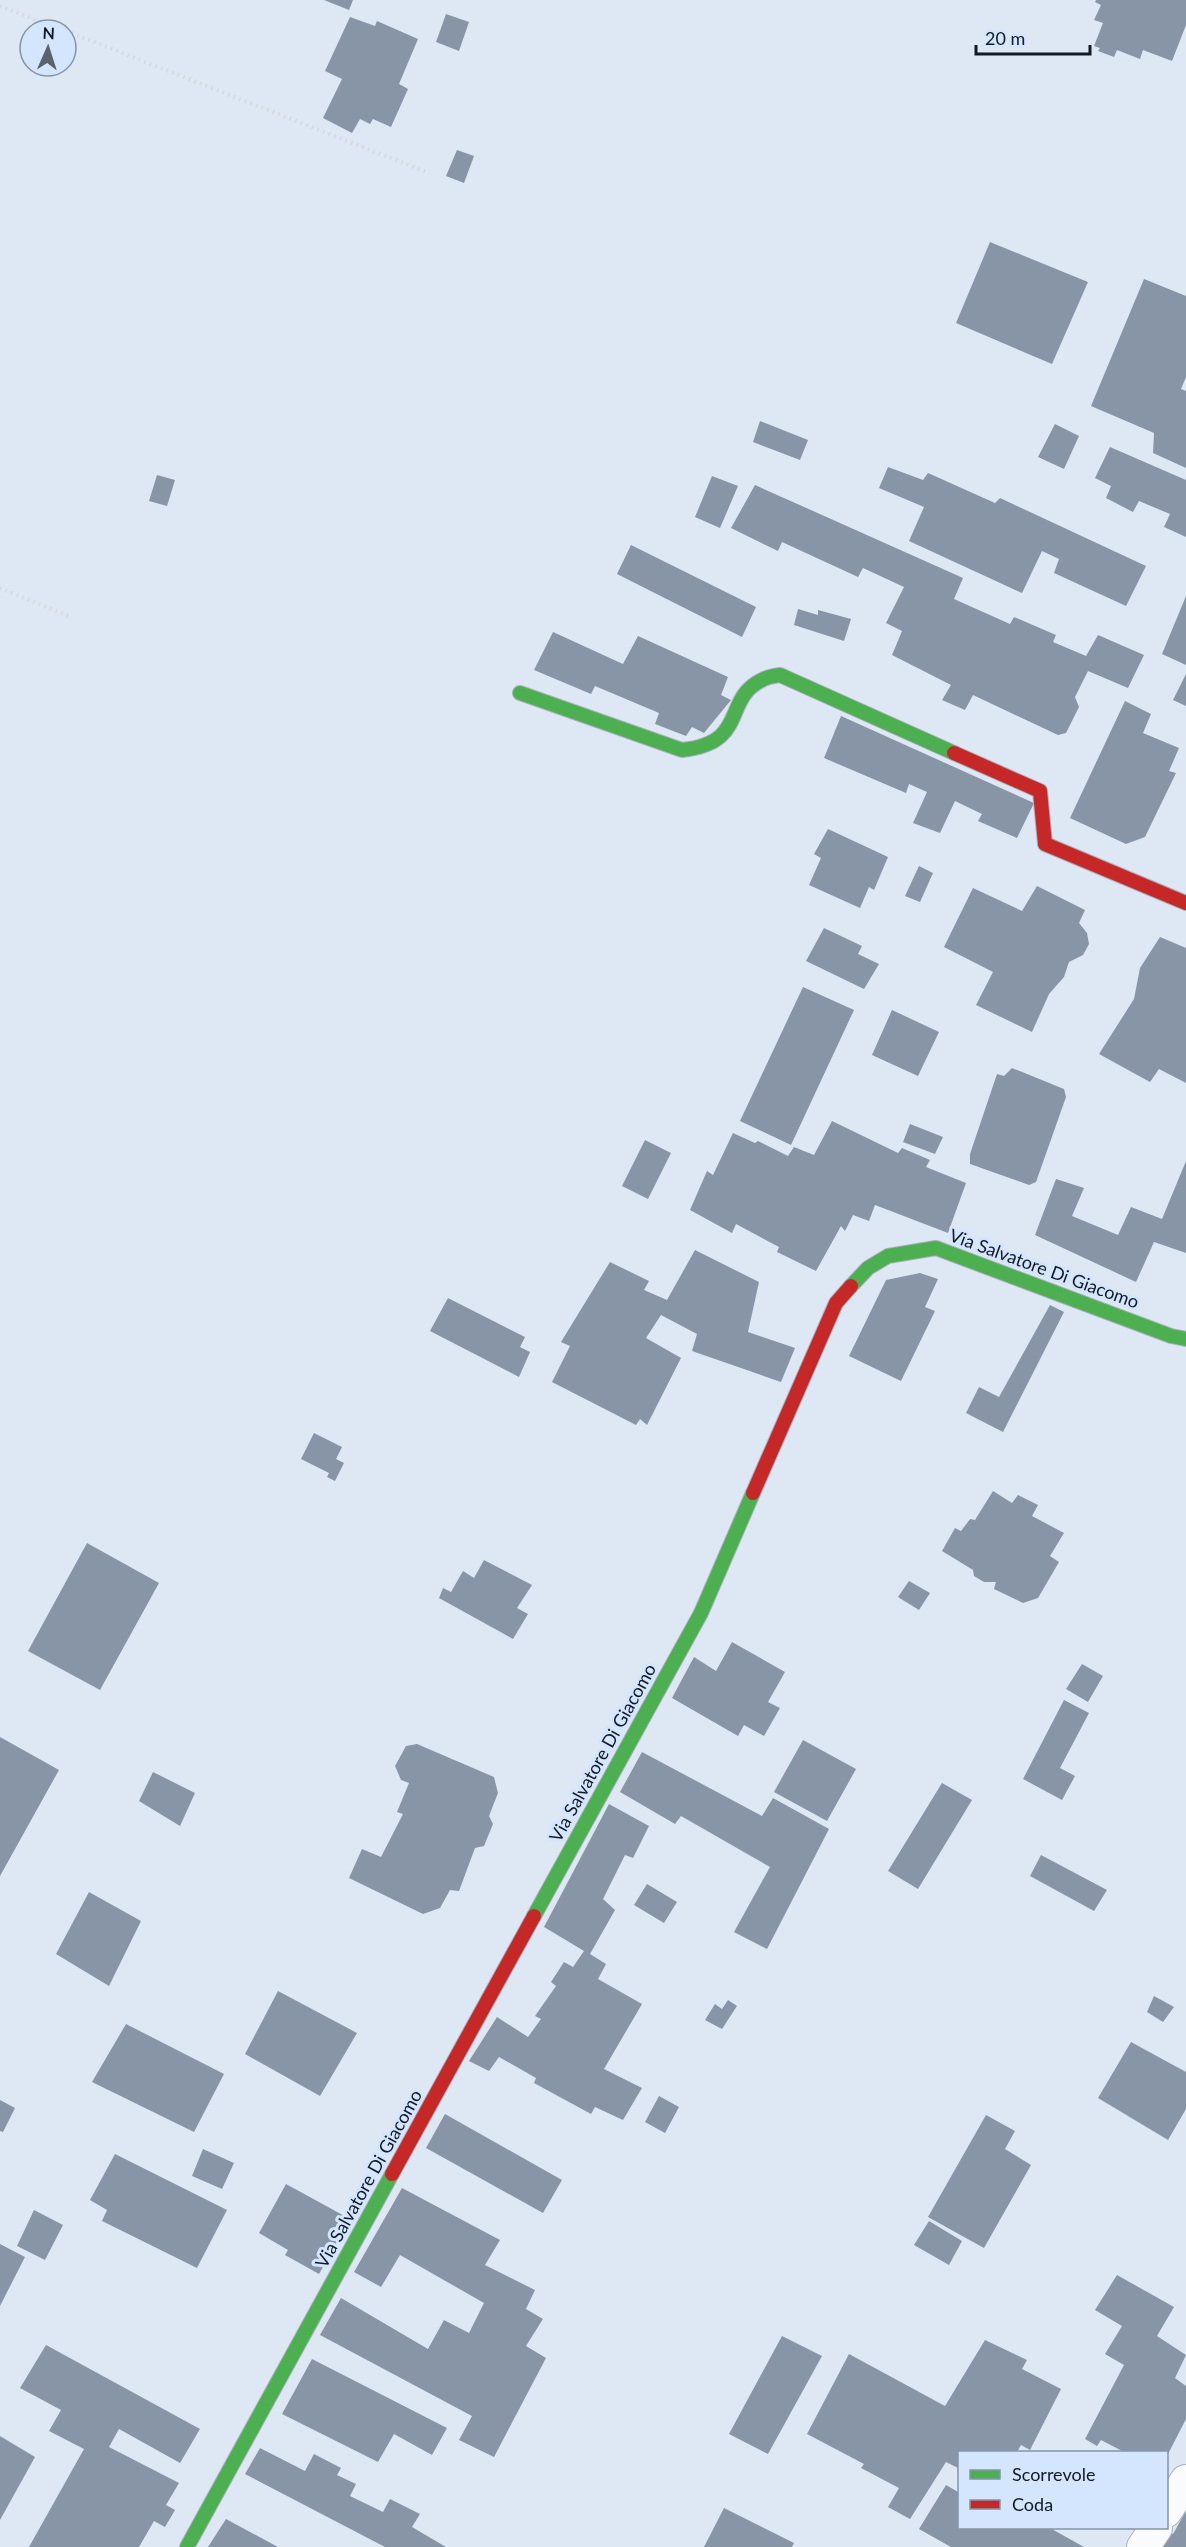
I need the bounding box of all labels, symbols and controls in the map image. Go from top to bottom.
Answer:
north arrow [18,18,78,78]
scale bar [976,18,1090,56]
text: N [42,23,55,42]
text: 20 m [985,27,1025,49]
street label: Via Salvatore Di Giacomo [947,1223,1142,1313]
street label: Via Salvatore Di Giacomo [544,1660,660,1845]
street label: Via Salvatore Di Giacomo [310,2086,426,2271]
legend [958,2451,1168,2529]
text: Scorrevole [1012,2463,1095,2485]
text: Coda [1012,2493,1053,2515]

